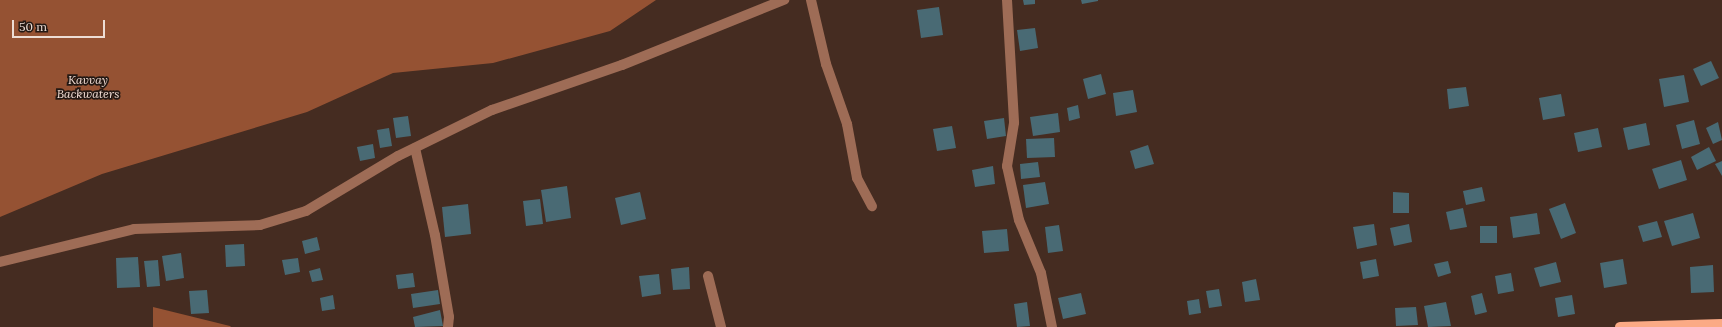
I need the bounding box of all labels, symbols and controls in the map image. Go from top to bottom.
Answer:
scale bar [14,12,107,38]
text: 50 m [19,19,47,34]
water label: Kavvay Backwaters [57,73,119,101]

